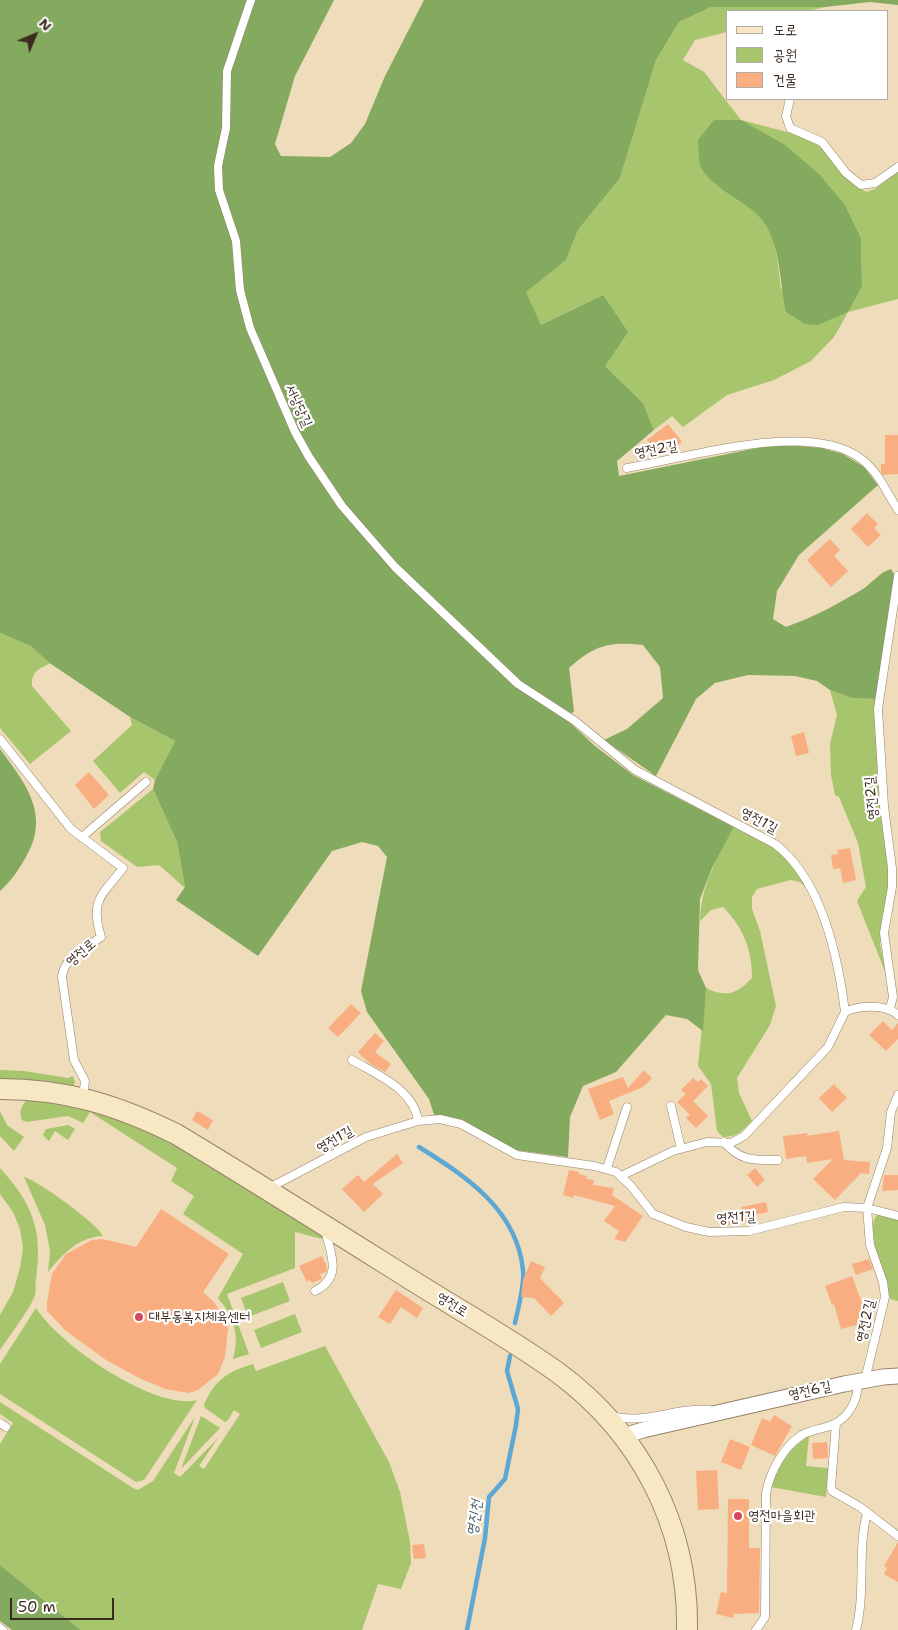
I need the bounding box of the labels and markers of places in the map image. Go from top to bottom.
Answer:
place label: 대부동복지체육센터 [149,1309,250,1325]
marker: 대부동복지체육센터 [133,1311,145,1323]
place label: 영전마을회관 [748,1508,816,1524]
marker: 영전마을회관 [732,1510,744,1522]

